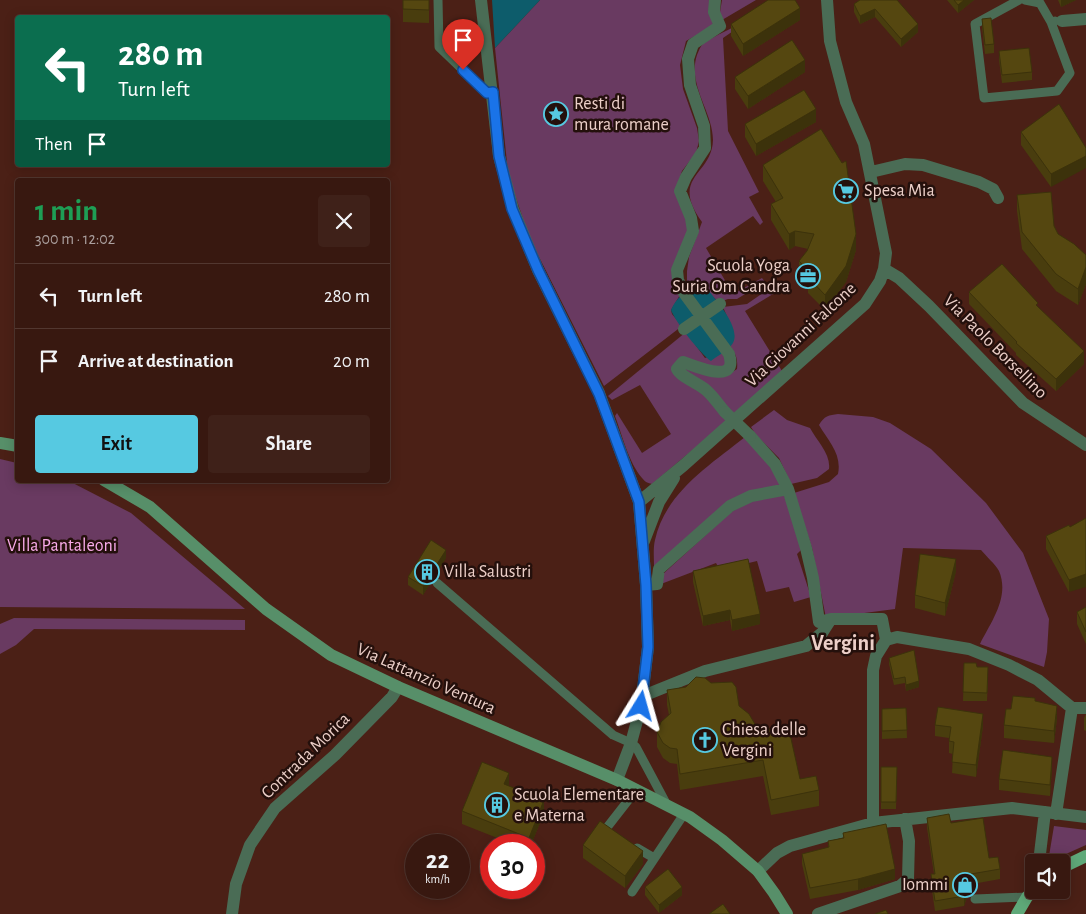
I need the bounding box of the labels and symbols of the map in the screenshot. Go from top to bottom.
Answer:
pin [442,19,484,70]
place label: Resti di mura romane [574,95,669,134]
place icon: Resti di mura romane [543,101,569,127]
supermarket icon: Spesa Mia [833,178,859,204]
place label: Spesa Mia [864,182,935,200]
place label: Scuola Yoga Suria Om Candra [672,257,790,296]
office icon: Scuola Yoga Suria Om Candra [795,263,821,289]
street label: Via Giovanni Falcone [742,279,860,391]
street label: Via Paolo Borsellino [940,292,1050,402]
park label: Villa Pantaleoni [7,537,117,555]
building icon: Villa Salustri [414,559,440,585]
place label: Villa Salustri [444,563,531,581]
district label: Vergini [811,632,875,654]
street label: Via Lattanzio Ventura [354,640,498,718]
position arrow [614,679,666,731]
street label: Contrada Morica [258,710,354,802]
place label: Chiesa delle Vergini [722,721,806,760]
church icon: Chiesa delle Vergini [692,727,718,753]
place label: Scuola Elementare e Materna [514,786,644,825]
building icon: Scuola Elementare e Materna [484,792,510,818]
speed limit sign: 30 [480,834,545,899]
shop icon: Iommi [952,872,978,898]
place label: Iommi [902,876,948,894]

